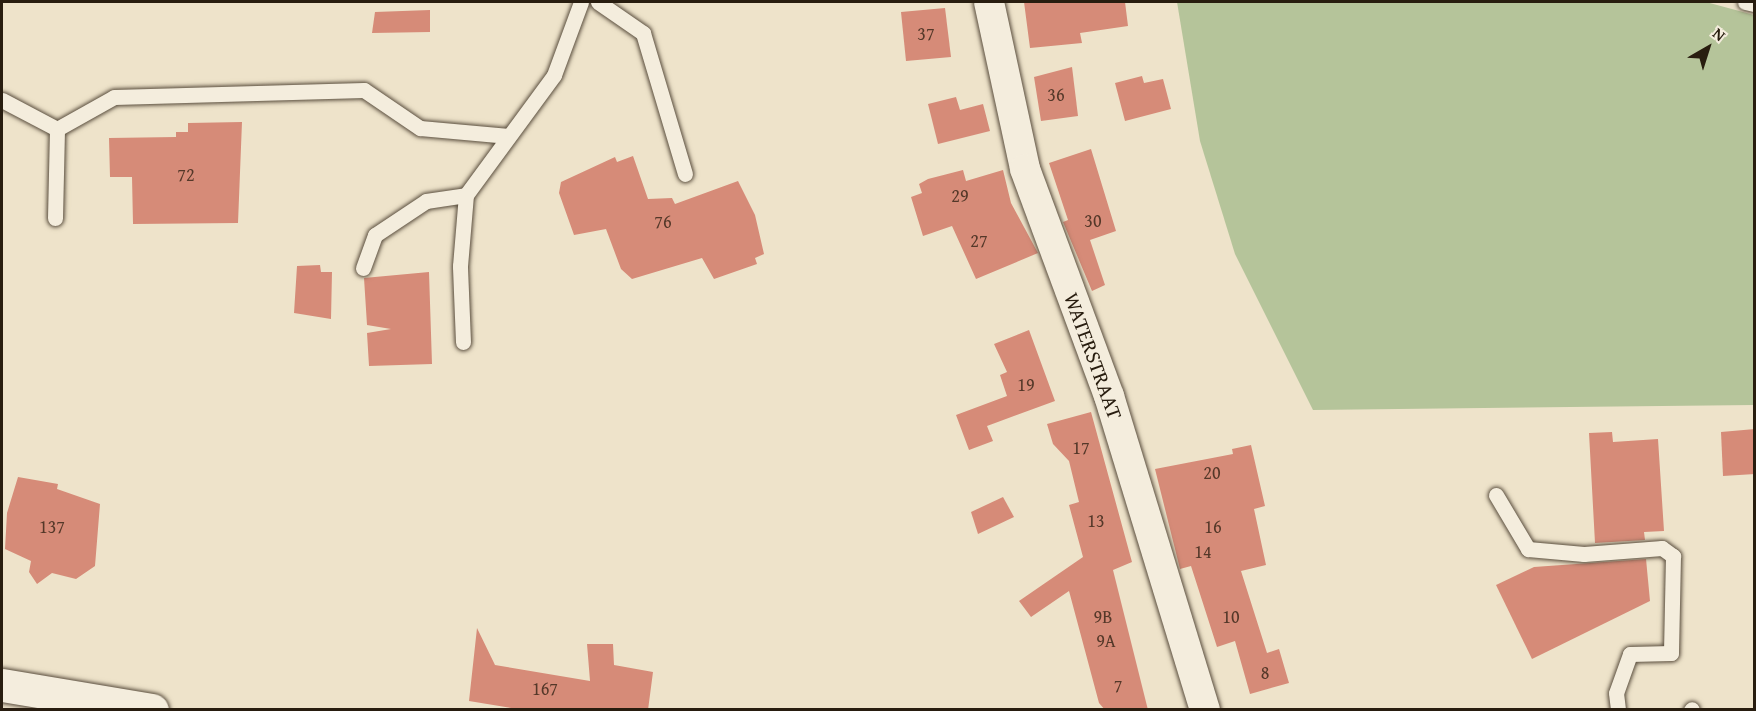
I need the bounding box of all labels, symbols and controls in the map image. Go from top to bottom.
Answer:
north arrow [1678,18,1738,78]
text: N [1708,21,1731,47]
house number: 37 [917,23,935,45]
house number: 36 [1047,84,1065,106]
house number: 72 [177,164,195,186]
house number: 29 [951,185,969,207]
house number: 30 [1084,210,1102,232]
house number: 76 [654,211,672,233]
house number: 27 [970,230,988,252]
street label: WATERSTRAAT [1058,289,1128,423]
house number: 19 [1017,374,1035,396]
house number: 17 [1072,437,1090,459]
house number: 20 [1203,462,1221,484]
house number: 13 [1087,510,1105,532]
house number: 137 [39,516,65,538]
house number: 16 [1204,516,1222,538]
house number: 14 [1194,541,1212,563]
house number: 9B [1094,606,1112,628]
house number: 10 [1222,606,1240,628]
house number: 9A [1096,630,1116,652]
house number: 8 [1261,662,1269,684]
house number: 7 [1114,675,1122,697]
house number: 167 [532,678,558,700]

